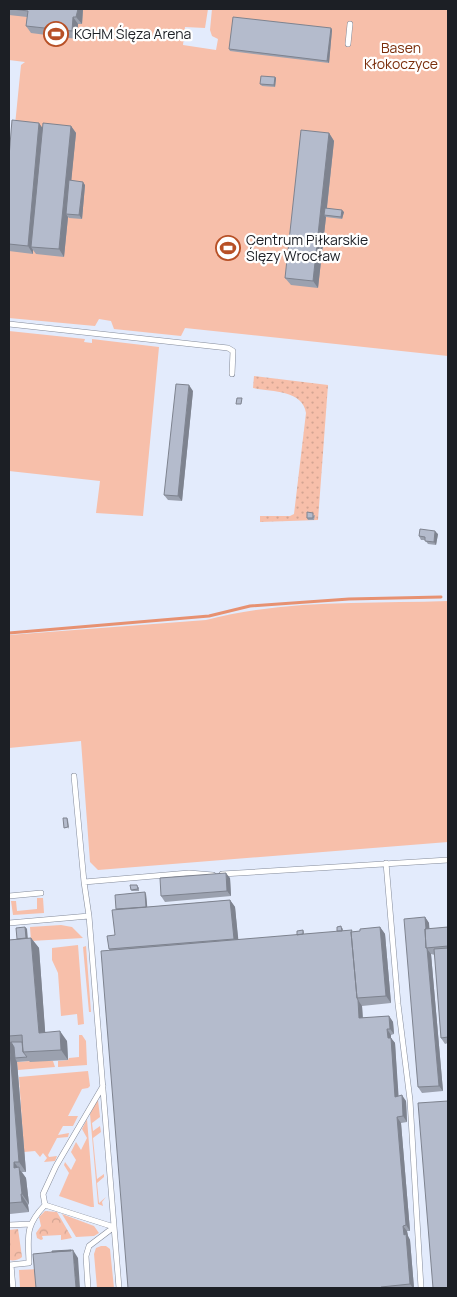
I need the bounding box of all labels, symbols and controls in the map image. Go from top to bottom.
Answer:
sports icon: KGHM Ślęza Arena [43,21,69,47]
place label: KGHM Ślęza Arena [74,24,191,43]
park label: Basen Kłokoczyce [364,38,438,73]
place label: Centrum Piłkarskie Ślęzy Wrocław [246,230,368,265]
sports icon: Centrum Piłkarskie Ślęzy Wrocław [215,235,241,261]

